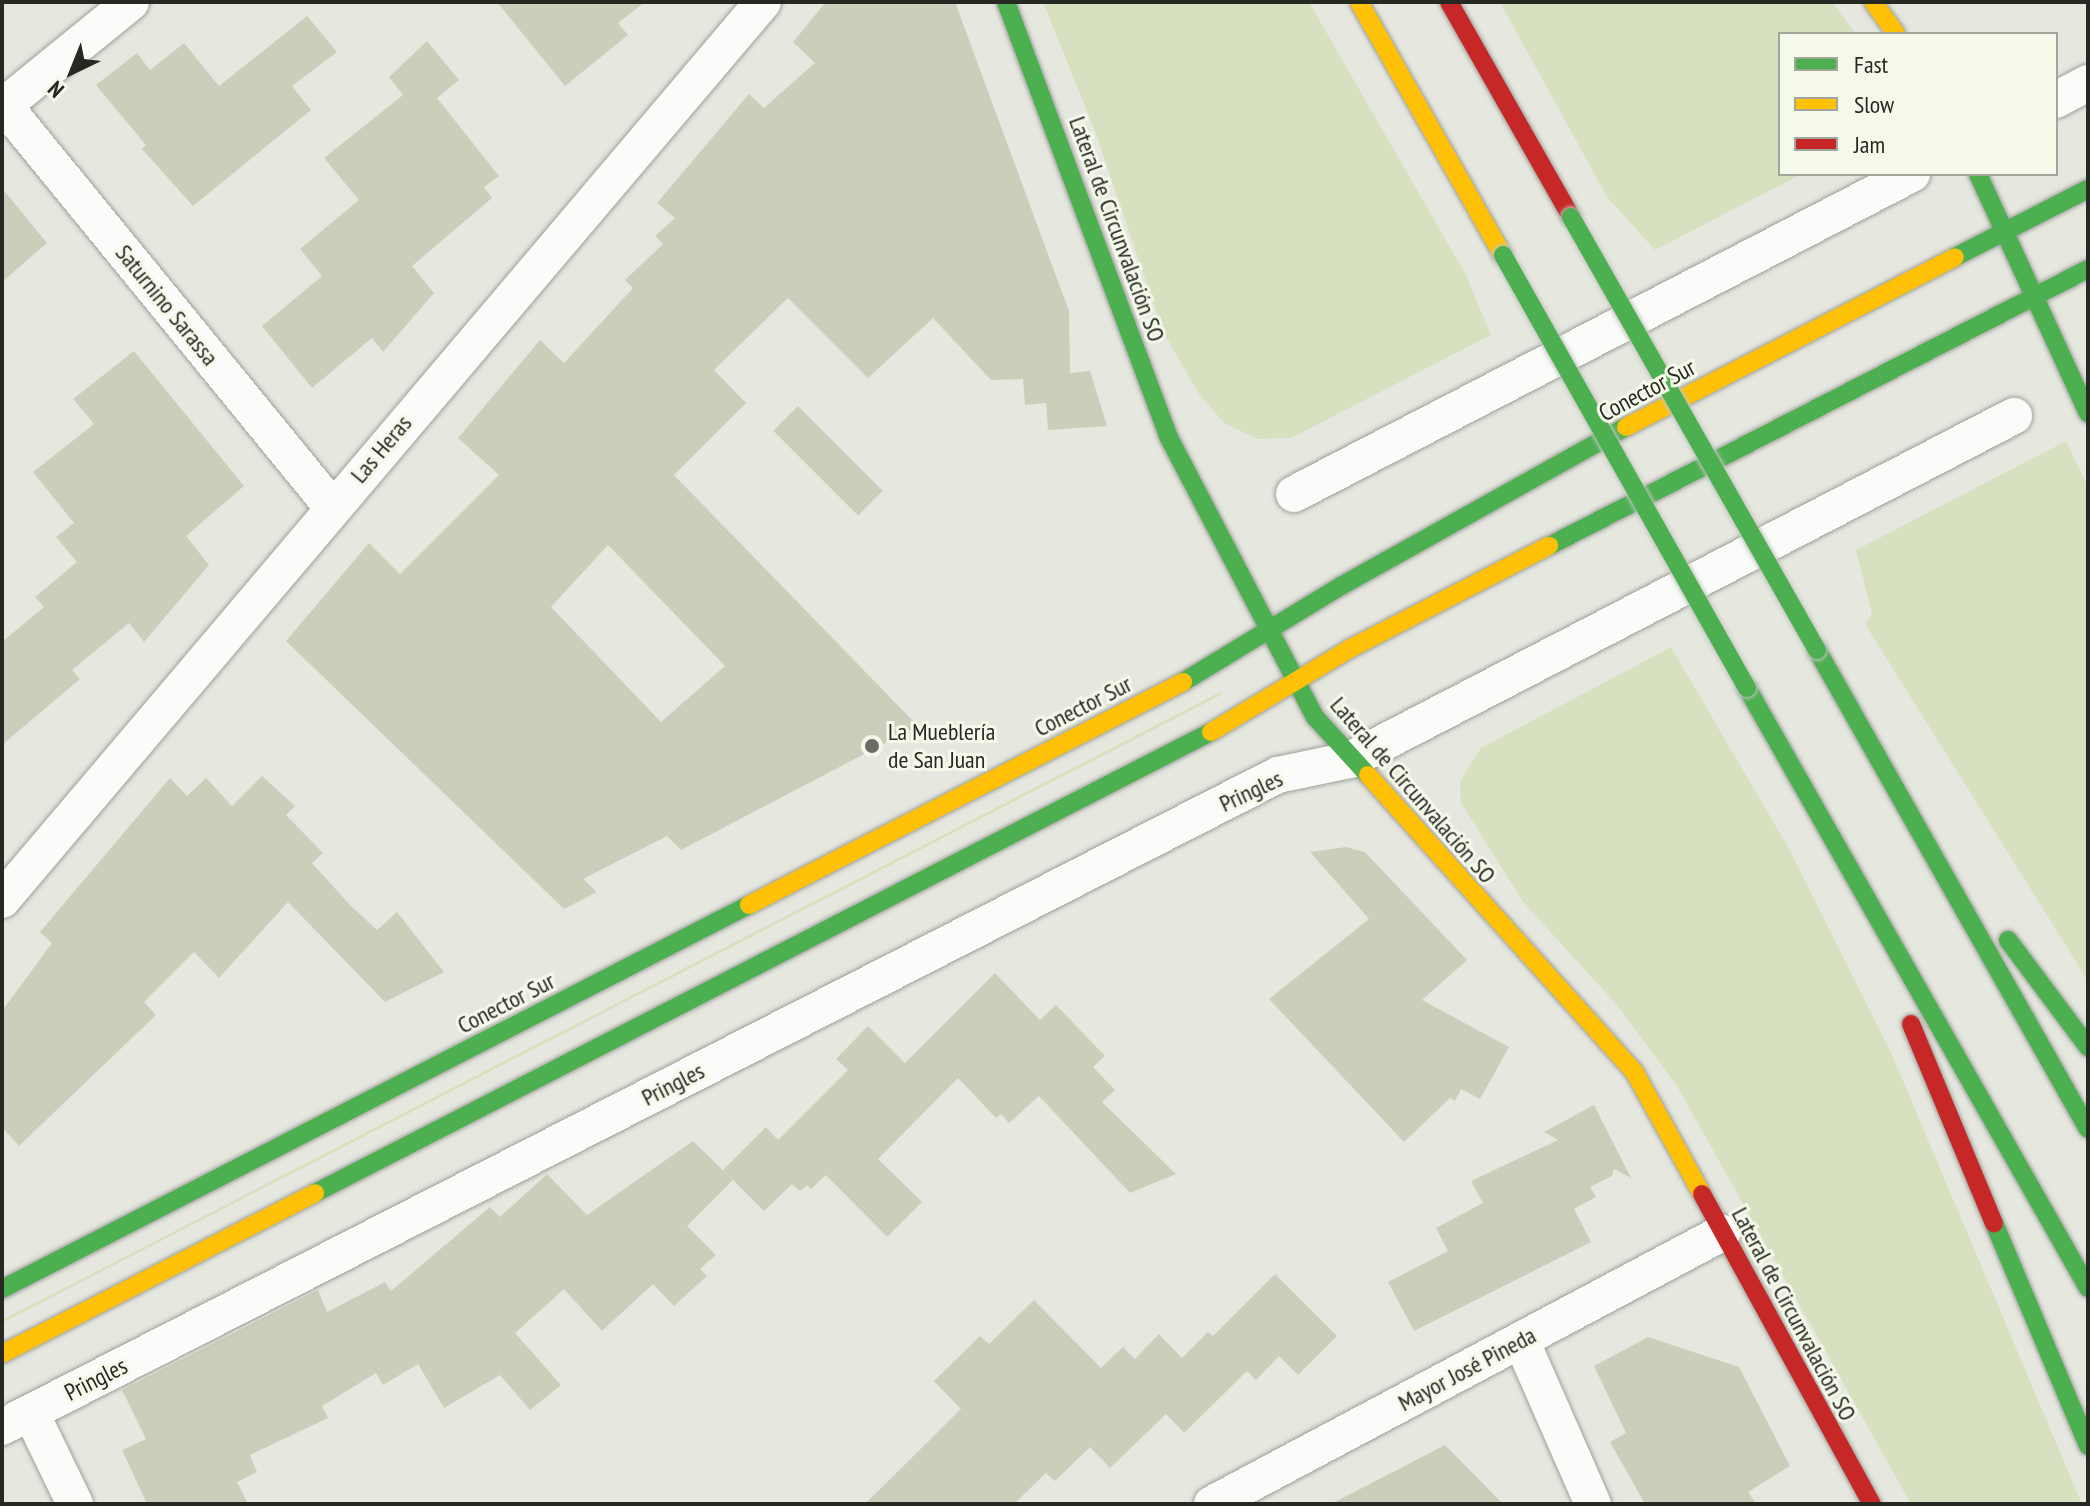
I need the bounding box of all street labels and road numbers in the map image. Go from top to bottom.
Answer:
street label: Lateral de Circunvalación SO [1063,113,1171,345]
street label: Saturnino Sarassa [110,239,224,371]
street label: Conector Sur [1594,353,1700,427]
street label: Las Heras [344,409,418,489]
street label: Conector Sur [1030,669,1136,743]
street label: Lateral de Circunvalación SO [1324,691,1502,889]
street label: Pringles [1215,764,1287,818]
street label: Conector Sur [453,966,559,1040]
street label: Pringles [637,1056,709,1112]
street label: Lateral de Circunvalación SO [1726,1202,1862,1426]
street label: Mayor José Pineda [1393,1321,1541,1417]
street label: Pringles [60,1351,132,1407]

